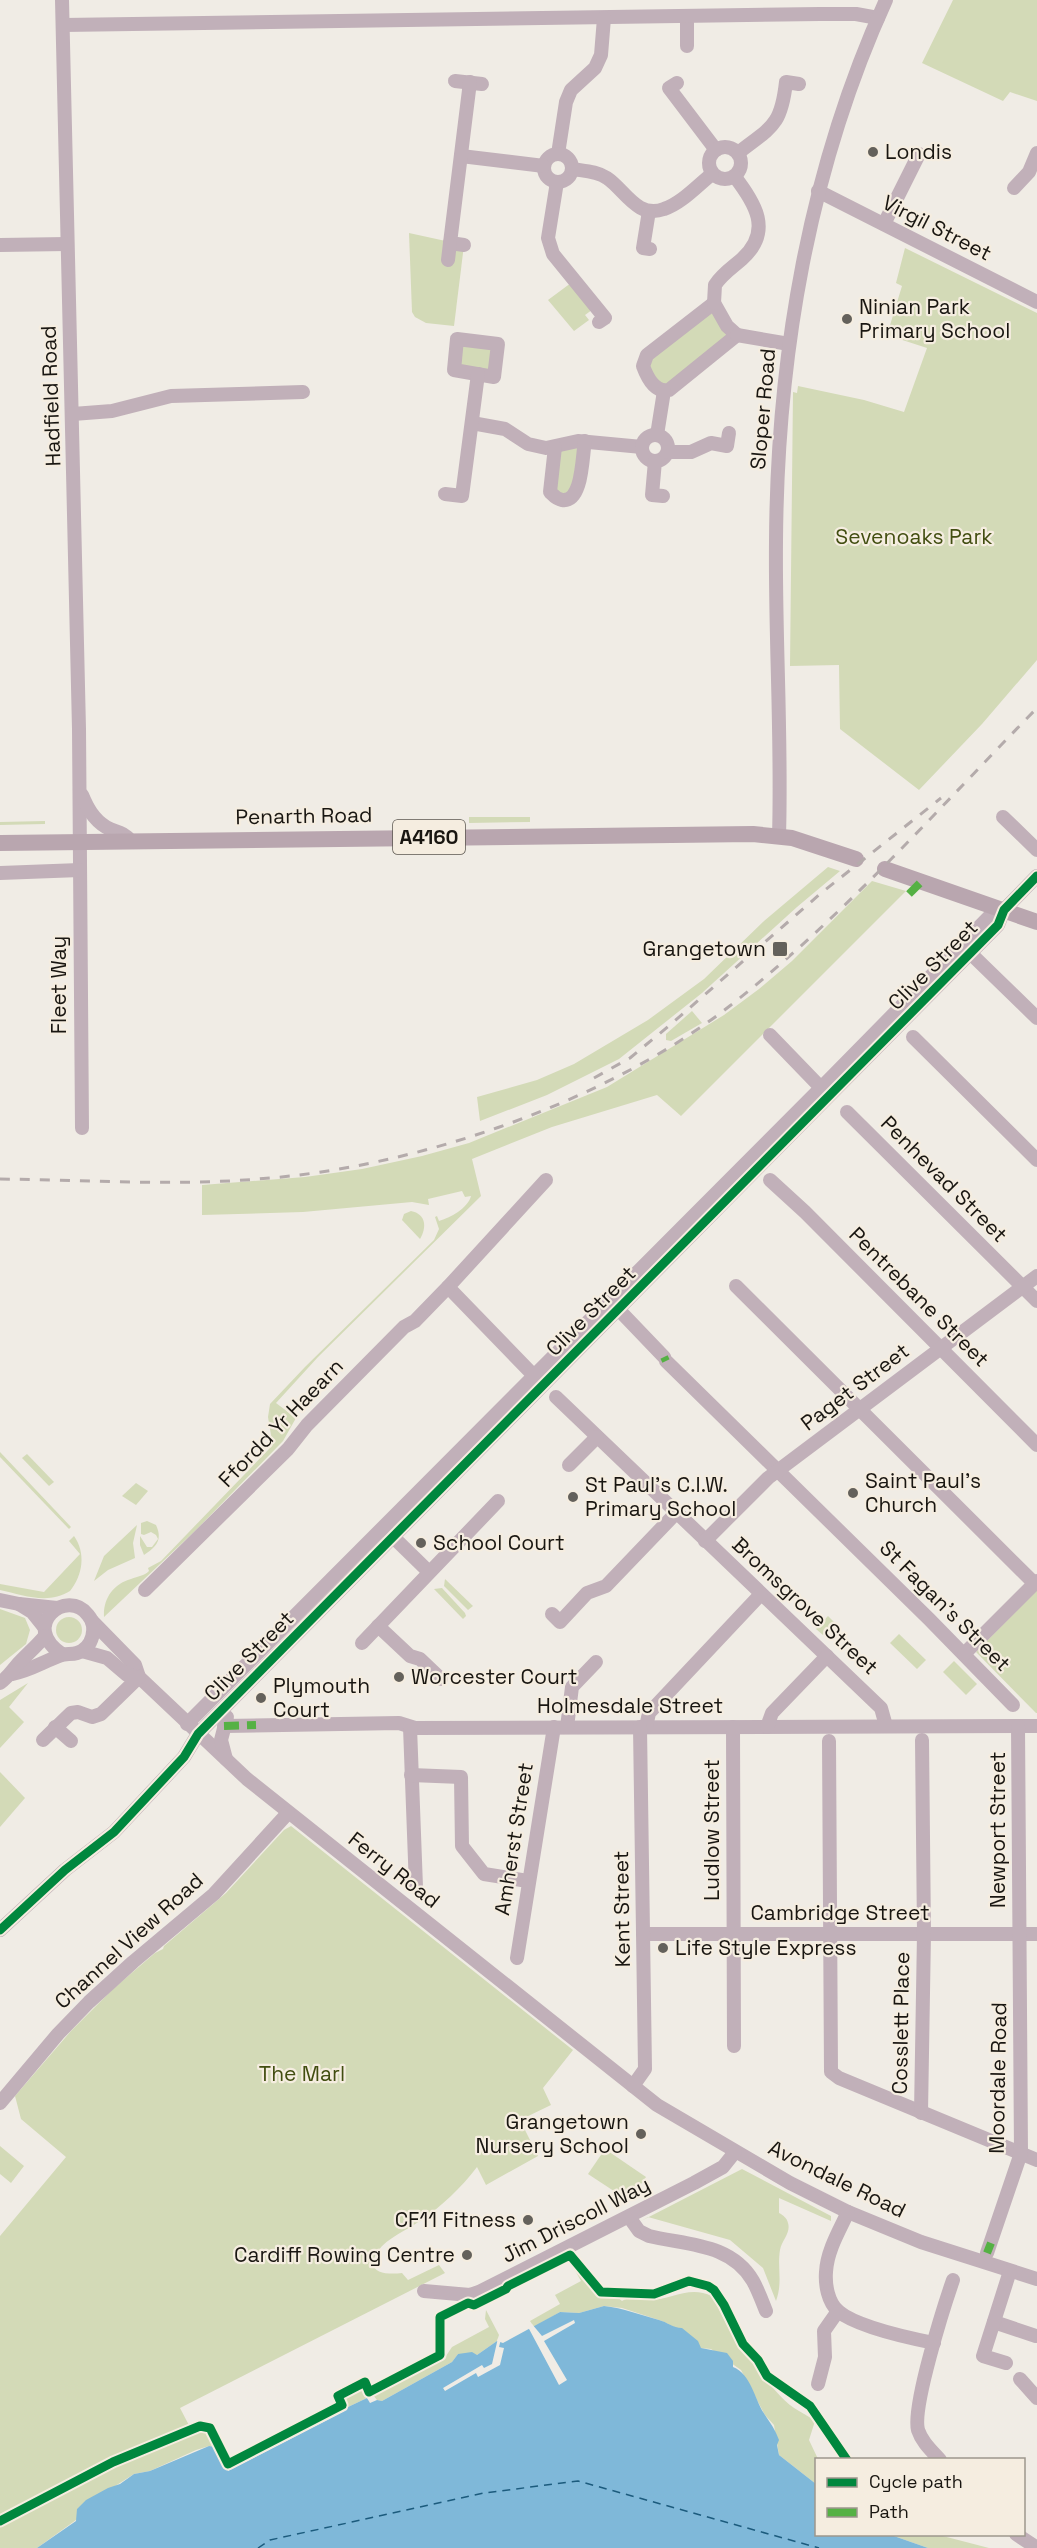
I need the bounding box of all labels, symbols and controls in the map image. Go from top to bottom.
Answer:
place label: Londis [885,138,952,165]
marker: Londis [866,145,880,159]
street label: Virgil Street [878,189,996,267]
place label: Ninian Park Primary School [859,293,1010,344]
marker: Ninian Park Primary School [840,312,854,326]
street label: Hadfield Road [35,325,66,467]
street label: Sloper Road [744,347,781,471]
park label: Sevenoaks Park [835,523,993,550]
street label: Penarth Road [235,801,373,830]
road number: A4160 [393,820,465,854]
street label: Clive Street [882,914,983,1015]
place label: Grangetown [642,935,766,962]
street label: Fleet Way [45,936,72,1034]
marker: Grangetown [771,940,789,958]
street label: Penhevad Street [875,1110,1013,1248]
street label: Pentrebane Street [844,1221,995,1372]
street label: Clive Street [540,1260,641,1361]
street label: Paget Street [795,1337,914,1436]
street label: Ffordd Yr Haearn [212,1353,349,1493]
place label: Saint Paul's Church [865,1467,981,1518]
place label: St Paul's C.I.W. Primary School [585,1471,736,1522]
marker: Saint Paul's Church [846,1486,860,1500]
marker: St Paul's C.I.W. Primary School [566,1490,580,1504]
place label: School Court [433,1529,565,1556]
street label: Bromsgrove Street [727,1531,884,1680]
street label: St Fagan's Street [874,1534,1017,1677]
marker: School Court [414,1536,428,1550]
street label: Clive Street [198,1605,299,1706]
place label: Worcester Court [411,1663,577,1690]
marker: Worcester Court [392,1670,406,1684]
place label: Plymouth Court [273,1672,370,1723]
marker: Plymouth Court [254,1691,268,1705]
street label: Holmesdale Street [537,1692,723,1719]
street label: Newport Street [984,1752,1011,1908]
street label: Ludlow Street [698,1759,725,1901]
street label: Amherst Street [488,1761,539,1917]
street label: Ferry Road [343,1825,446,1914]
street label: Kent Street [607,1850,636,1968]
street label: Channel View Road [49,1867,209,2015]
street label: Cambridge Street [750,1899,930,1926]
place label: Life Style Express [675,1934,856,1961]
marker: Life Style Express [656,1941,670,1955]
street label: Cosslett Place [886,1951,915,2094]
street label: Moordale Road [983,2002,1012,2154]
park label: The Marl [259,2060,345,2087]
place label: Grangetown Nursery School [475,2108,629,2159]
marker: Grangetown Nursery School [634,2127,648,2141]
street label: Avondale Road [764,2134,910,2224]
street label: Jim Driscoll Way [497,2171,655,2269]
place label: CF11 Fitness [395,2206,516,2233]
marker: CF11 Fitness [521,2213,535,2227]
place label: Cardiff Rowing Centre [234,2241,455,2268]
marker: Cardiff Rowing Centre [460,2248,474,2262]
legend [815,2458,1025,2536]
text: Cycle path [869,2470,963,2493]
text: Path [869,2500,909,2523]

